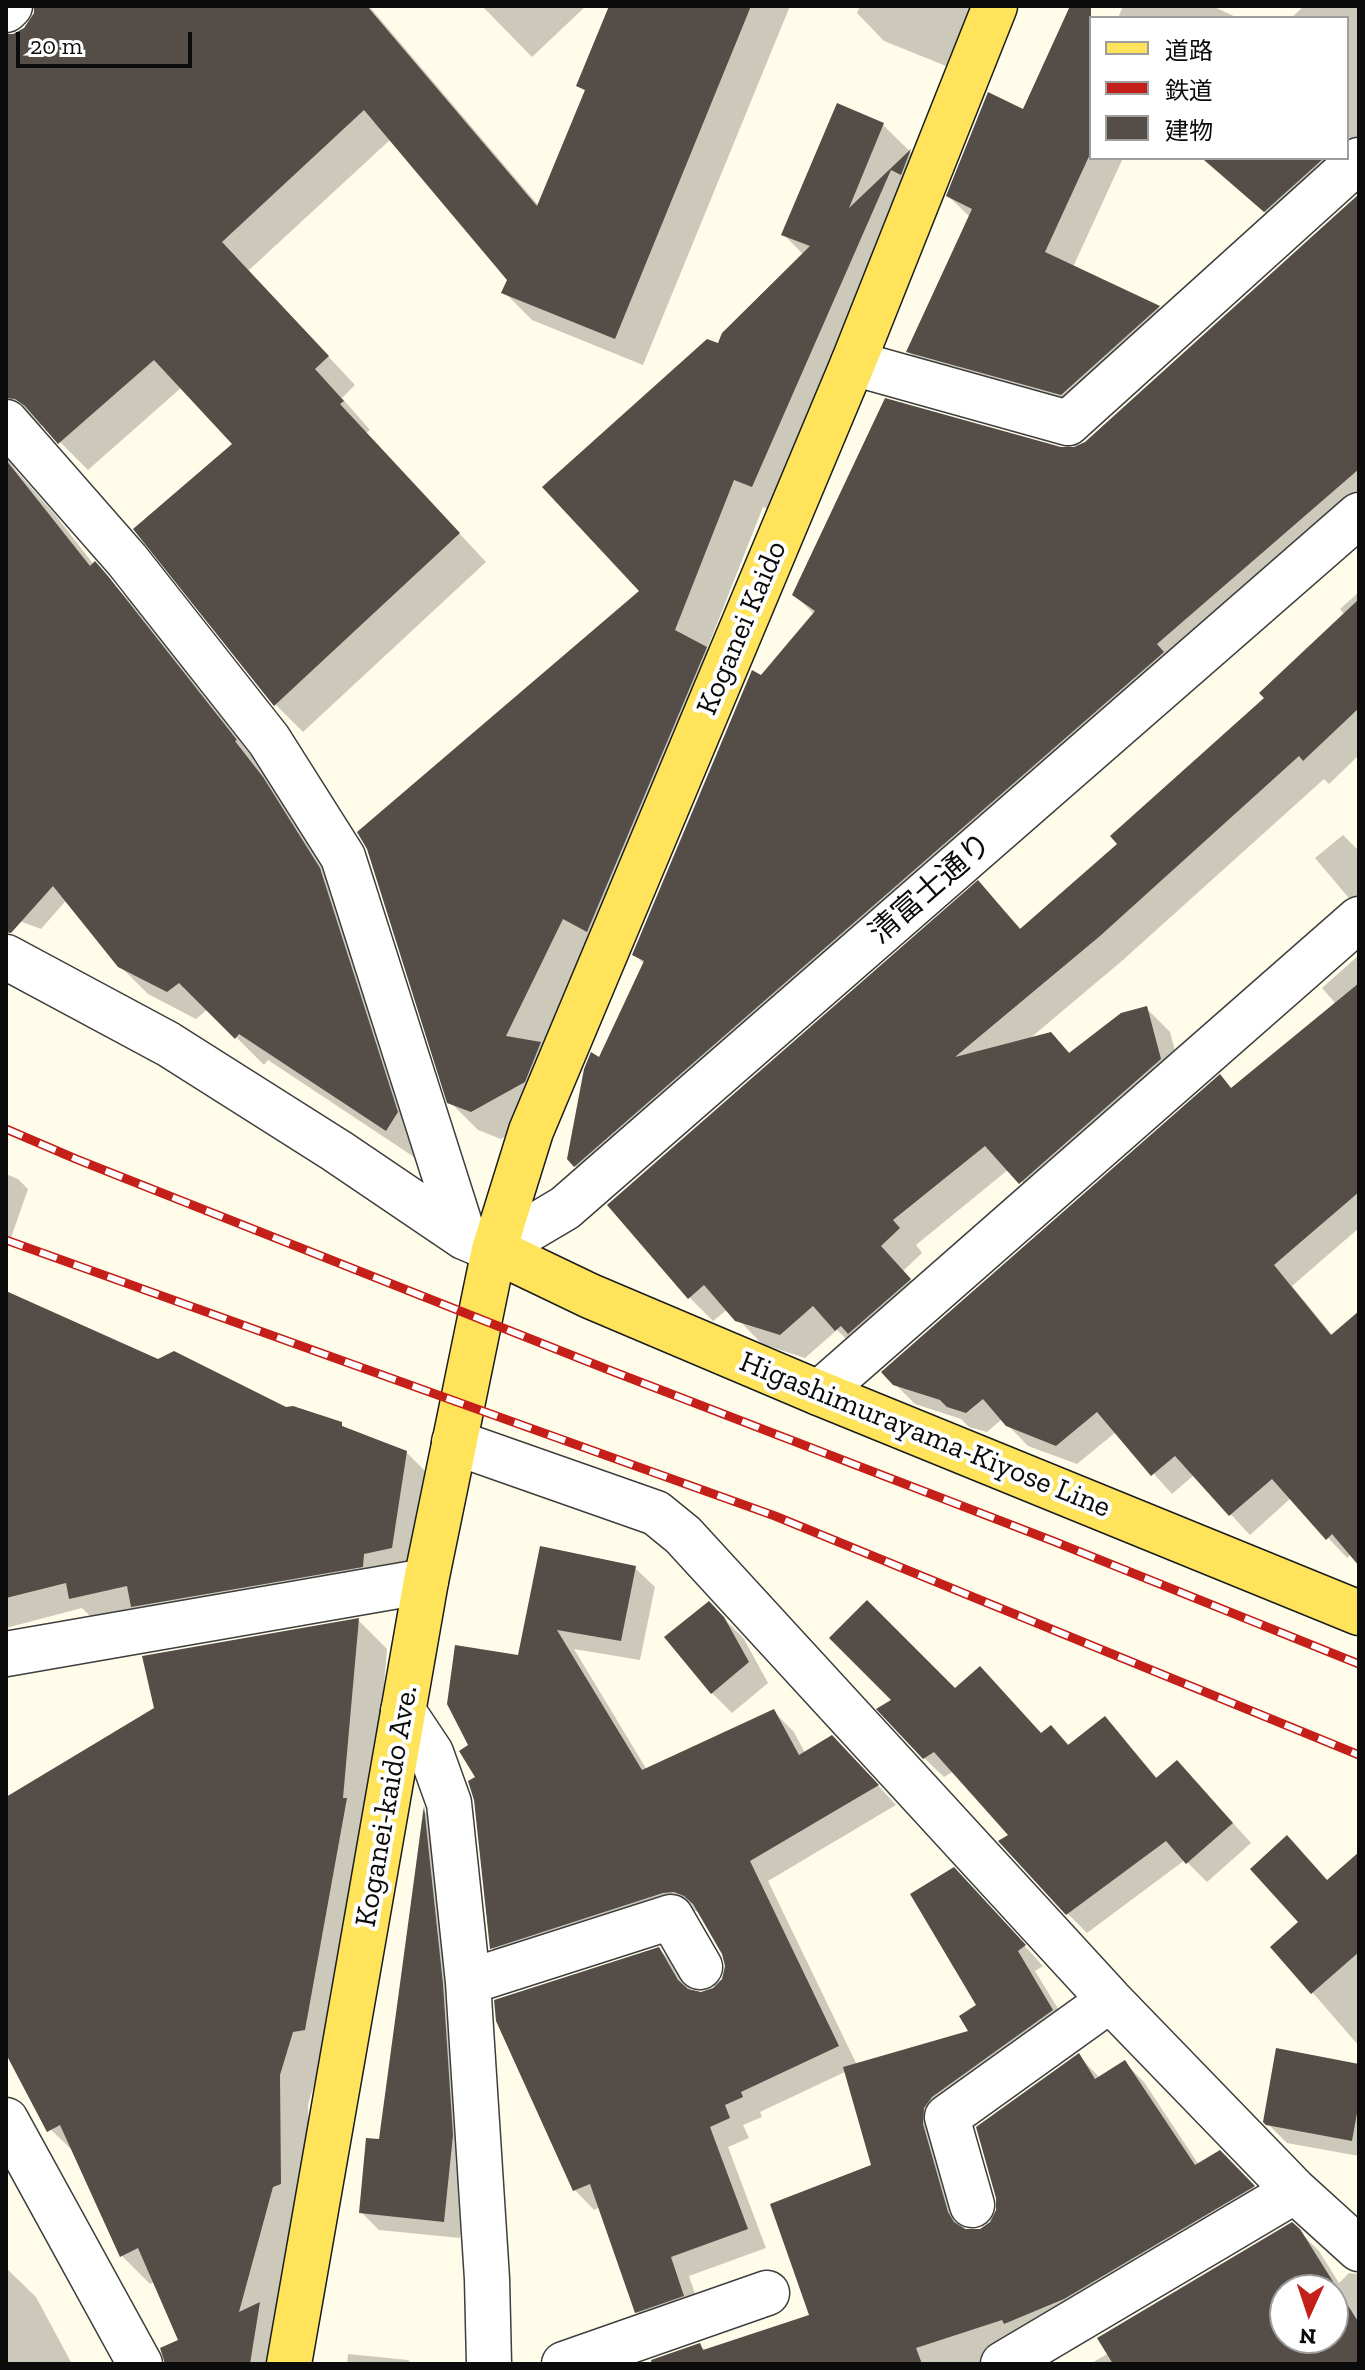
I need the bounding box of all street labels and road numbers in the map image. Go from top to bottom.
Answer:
street label: Koganei Kaido [689,536,795,720]
street label: 清富士通り [863,826,999,952]
street label: Higashimurayama-Kiyose Line [734,1344,1116,1526]
street label: Koganei-kaido Ave. [348,1682,426,1930]

